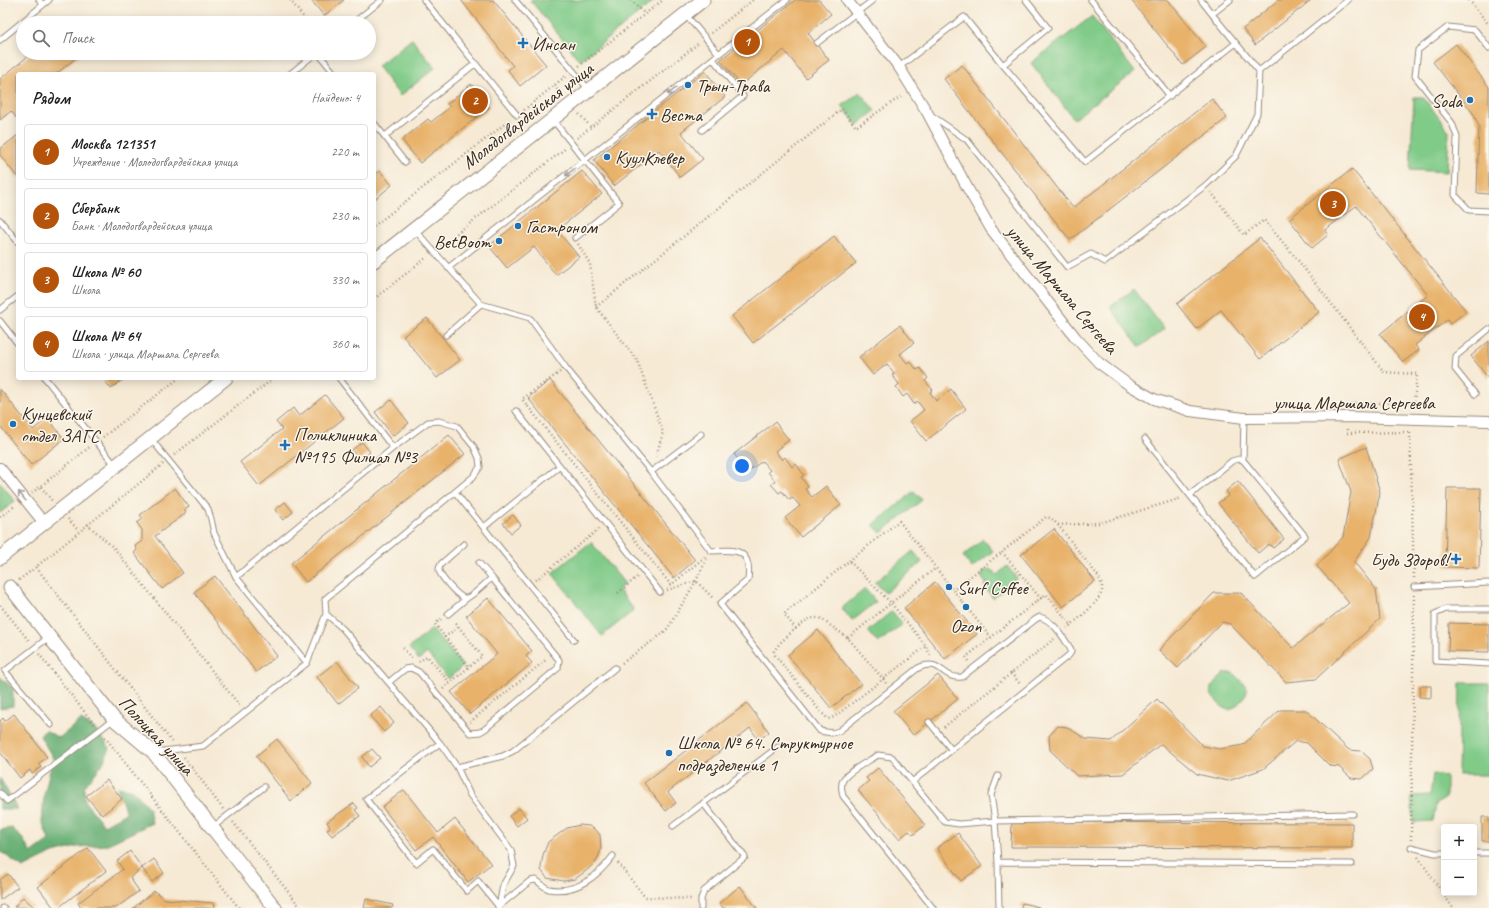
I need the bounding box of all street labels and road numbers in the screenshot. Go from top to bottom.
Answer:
street label: Молодогвардейская улица [457,56,599,175]
street label: улица Маршала Сергеева [1001,219,1124,360]
street label: улица Маршала Сергеева [1272,391,1436,415]
street label: Полоцкая улица [113,691,200,782]

